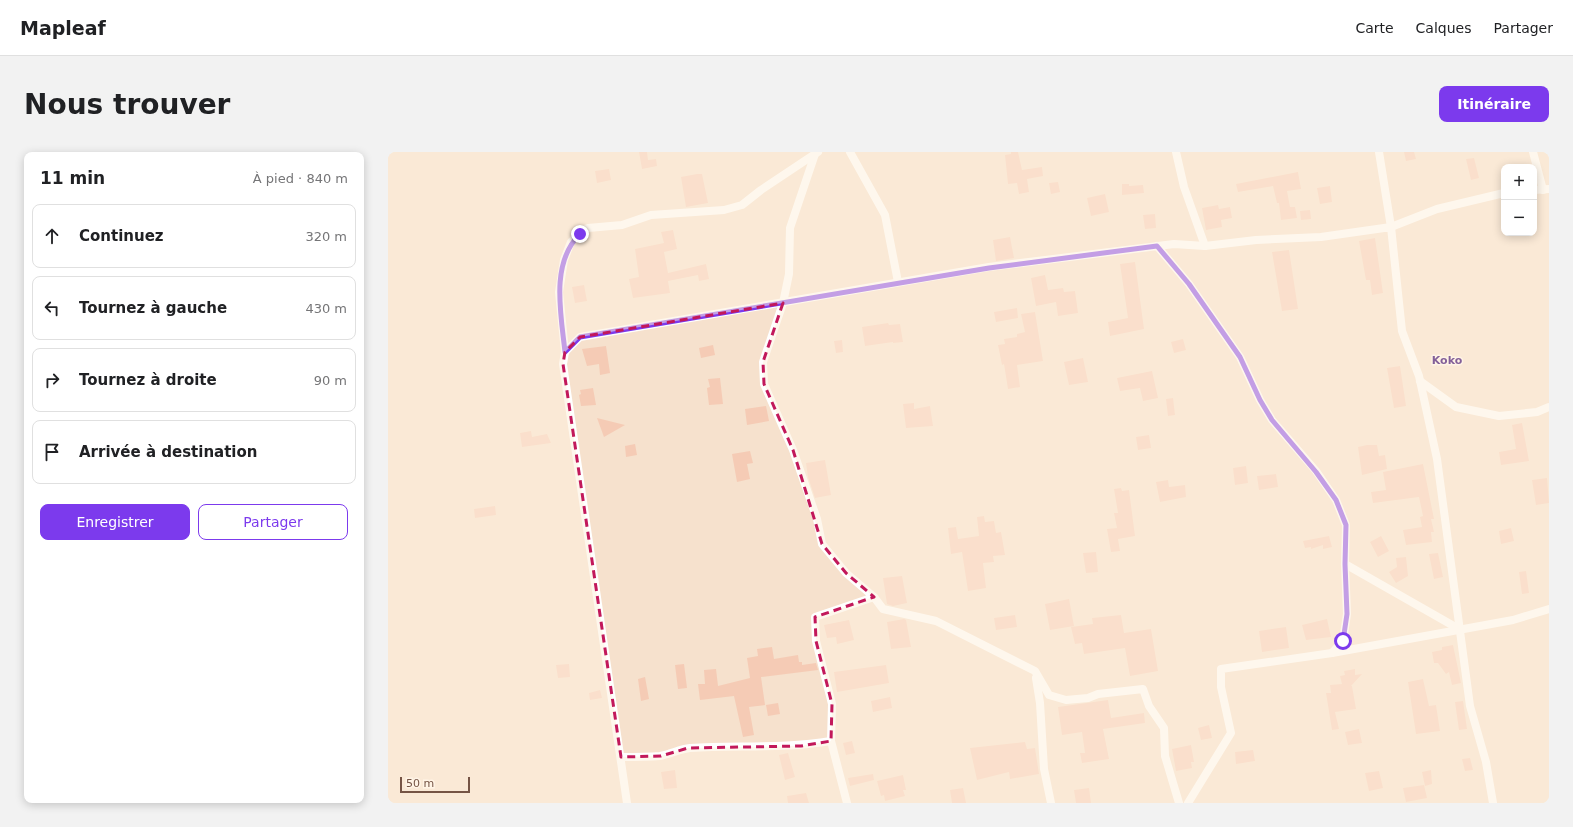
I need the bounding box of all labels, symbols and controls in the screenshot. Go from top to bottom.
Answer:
text: Mapleaf [20,17,106,39]
text: Carte [1355,20,1394,36]
text: Calques [1416,20,1472,36]
text: Partager [1494,20,1553,36]
button: Itinéraire [1439,86,1549,122]
text: Nous trouver [24,88,230,121]
map controls [1501,164,1537,236]
button: + [1501,164,1537,200]
text: 11 min [40,168,105,188]
text: À pied · 840 m [253,171,348,186]
button: − [1501,200,1537,236]
icon: ahead [41,225,63,247]
route end [571,225,589,243]
text: Continuez [79,227,164,245]
text: 320 m [305,229,347,244]
icon: left [41,297,63,319]
text: Tournez à gauche [79,299,227,317]
text: 430 m [305,301,347,316]
district label: Koko [1432,354,1463,367]
icon: right [41,369,63,391]
text: Tournez à droite [79,371,217,389]
text: 90 m [314,373,347,388]
icon: arrive [41,441,63,463]
text: Arrivée à destination [79,443,257,461]
button: Enregistrer [40,504,190,540]
button: Partager [198,504,348,540]
route start [1334,632,1352,650]
scale bar [400,775,470,794]
text: 50 m [406,777,434,790]

